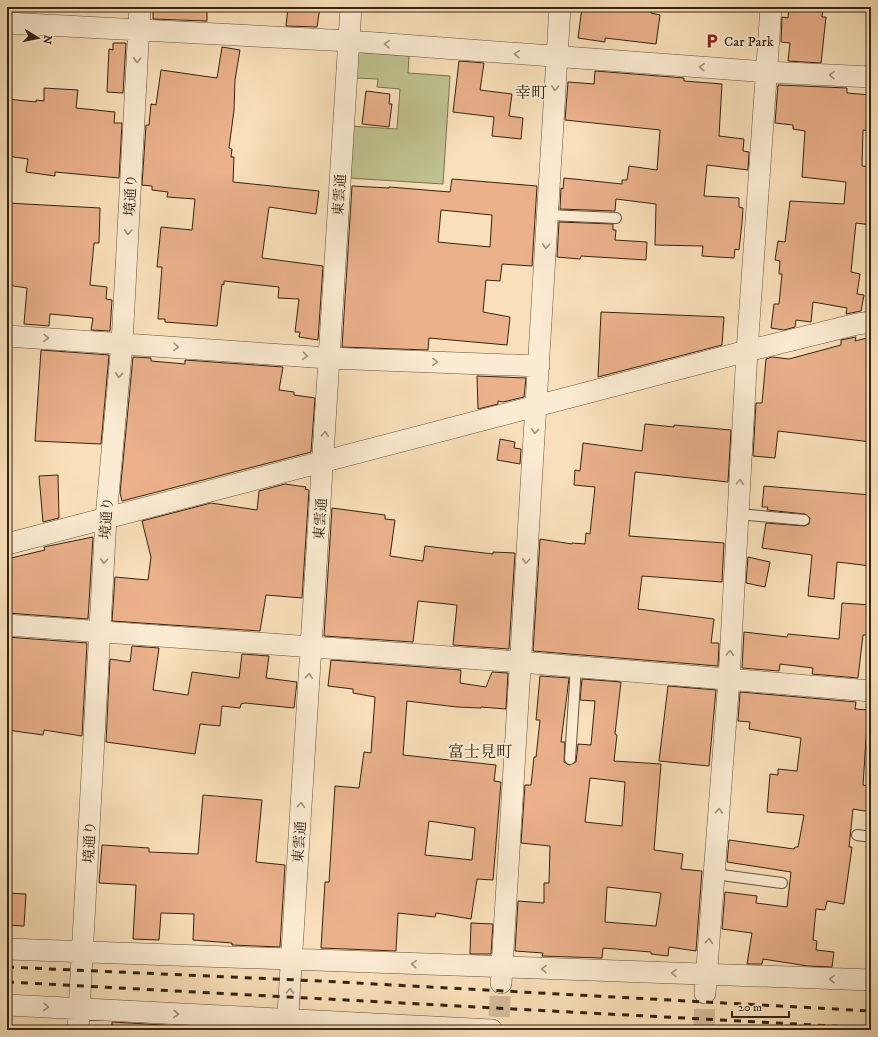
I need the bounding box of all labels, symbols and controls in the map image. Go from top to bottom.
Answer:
north arrow [18,18,58,58]
parking icon: Car Park [703,32,721,50]
place label: Car Park [724,33,774,51]
text: N [39,34,55,45]
one-way arrow [384,40,390,49]
one-way arrow [514,50,520,59]
one-way arrow [133,57,141,63]
one-way arrow [699,63,705,72]
one-way arrow [829,71,835,79]
district label: 幸町 [515,83,547,103]
one-way arrow [551,85,560,91]
street label: 東雲通 [330,173,350,217]
street label: 境通り [121,174,141,216]
one-way arrow [123,229,132,235]
one-way arrow [542,243,551,249]
one-way arrow [43,334,49,343]
one-way arrow [173,342,179,351]
one-way arrow [302,352,308,361]
one-way arrow [432,358,438,366]
one-way arrow [115,372,124,378]
one-way arrow [531,428,539,434]
one-way arrow [320,431,329,437]
one-way arrow [735,479,744,485]
street label: 境通り [97,496,117,540]
street label: 東雲通 [311,497,331,541]
one-way arrow [99,558,108,564]
one-way arrow [522,558,531,564]
one-way arrow [726,650,734,656]
one-way arrow [305,673,314,679]
district label: 富士見町 [448,742,512,762]
one-way arrow [297,802,306,808]
one-way arrow [714,808,723,814]
street label: 東雲通 [290,820,310,864]
street label: 境通り [80,821,100,863]
one-way arrow [705,938,714,944]
one-way arrow [411,959,417,968]
one-way arrow [541,964,547,973]
one-way arrow [671,969,677,977]
one-way arrow [829,974,835,983]
one-way arrow [285,988,294,994]
scale bar [732,993,789,1019]
text: 20 m [738,1000,762,1015]
one-way arrow [43,1002,49,1011]
one-way arrow [173,1009,179,1018]

